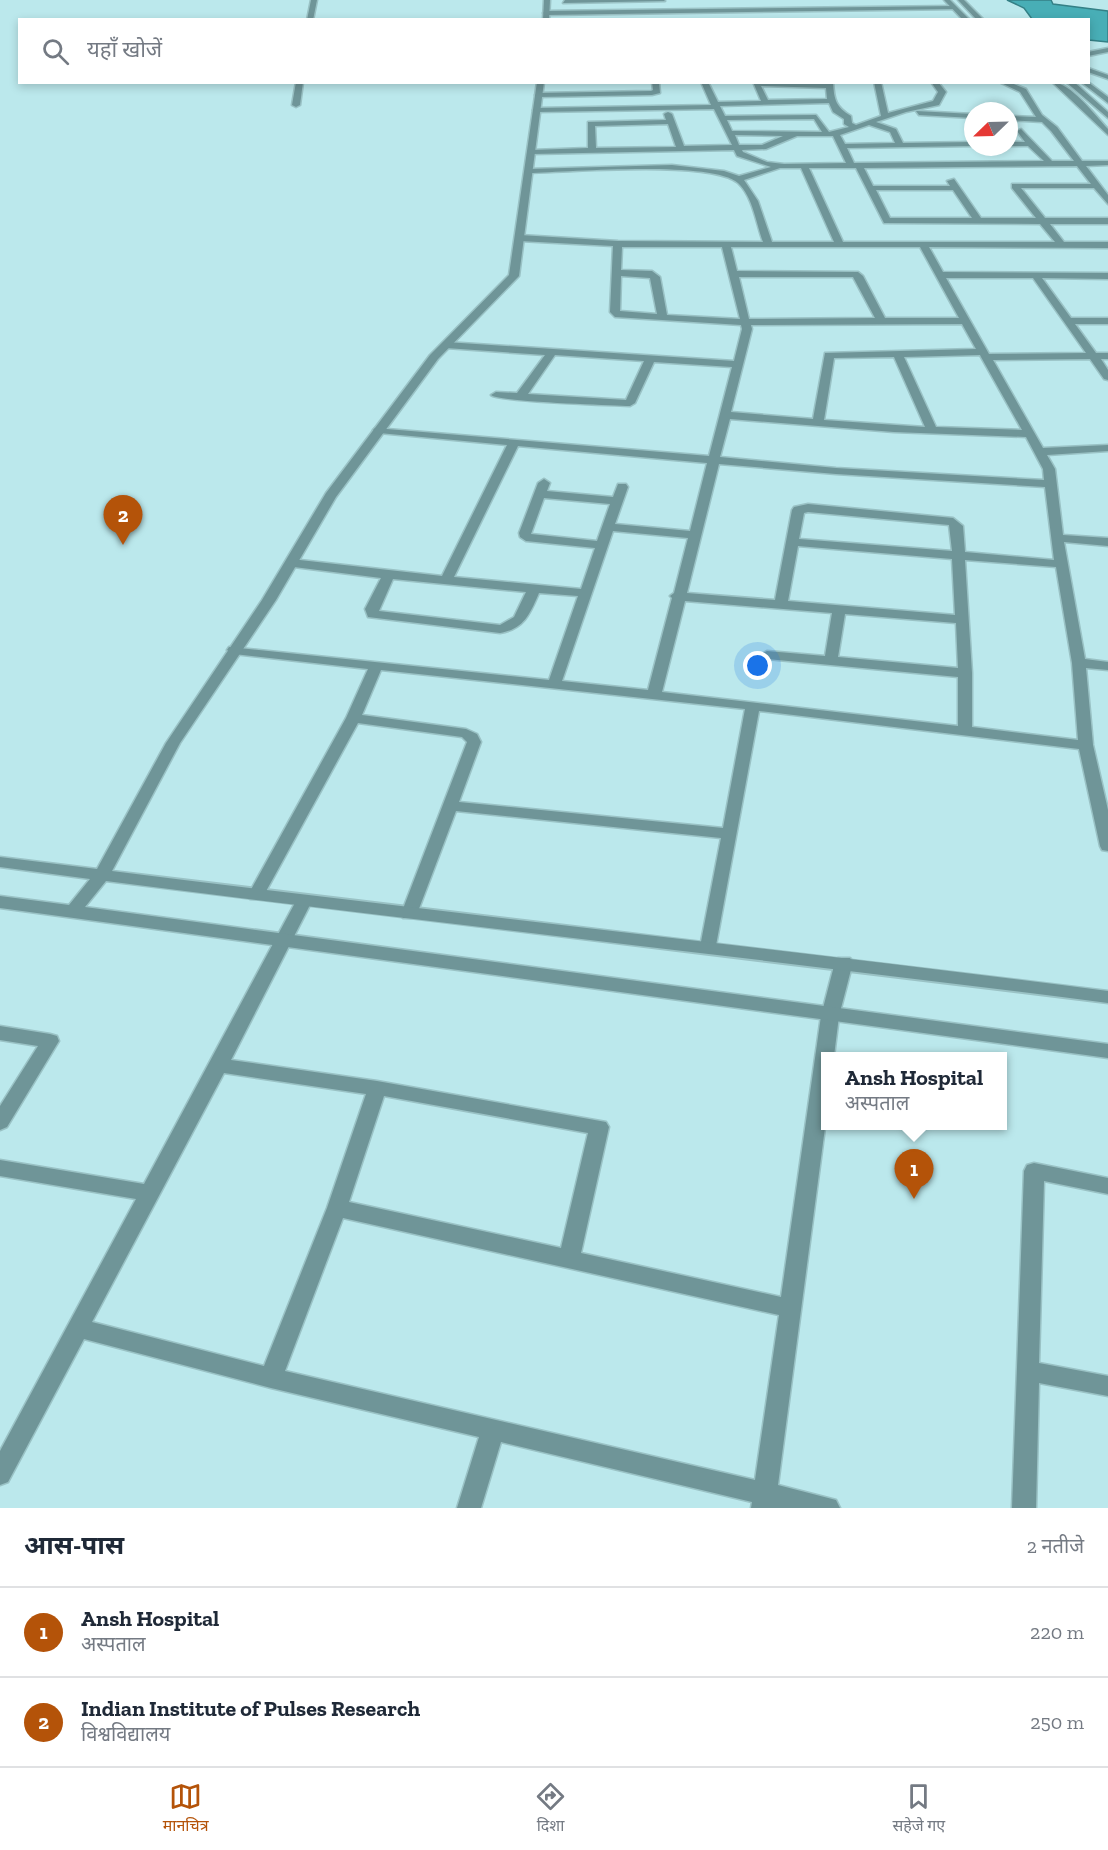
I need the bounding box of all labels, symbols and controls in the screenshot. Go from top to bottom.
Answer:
search box [18,18,1090,84]
icon: search [39,35,72,68]
text: यहाँ खोजें [87,36,162,63]
north arrow [964,102,1018,156]
pin: 2 [104,496,142,545]
your location [743,651,772,680]
popup [821,1052,1007,1130]
text: Ansh Hospital [845,1064,983,1091]
text: अस्पताल [845,1091,909,1115]
pin: 1 [894,1150,934,1199]
text: आस-पास [24,1529,124,1561]
text: 2 नतीजे [1027,1534,1084,1558]
text: Ansh Hospital [81,1605,219,1632]
text: 1 [39,1620,48,1644]
text: 220 m [1030,1620,1084,1644]
text: अस्पताल [81,1632,146,1656]
text: Indian Institute of Pulses Research [81,1695,420,1722]
text: 2 [38,1710,49,1734]
text: 250 m [1030,1710,1084,1734]
text: विश्वविद्यालय [81,1722,170,1746]
tab: मानचित्र [163,1780,208,1838]
tab: दिशा [534,1780,567,1838]
tab: सहेजे गए [893,1780,945,1838]

